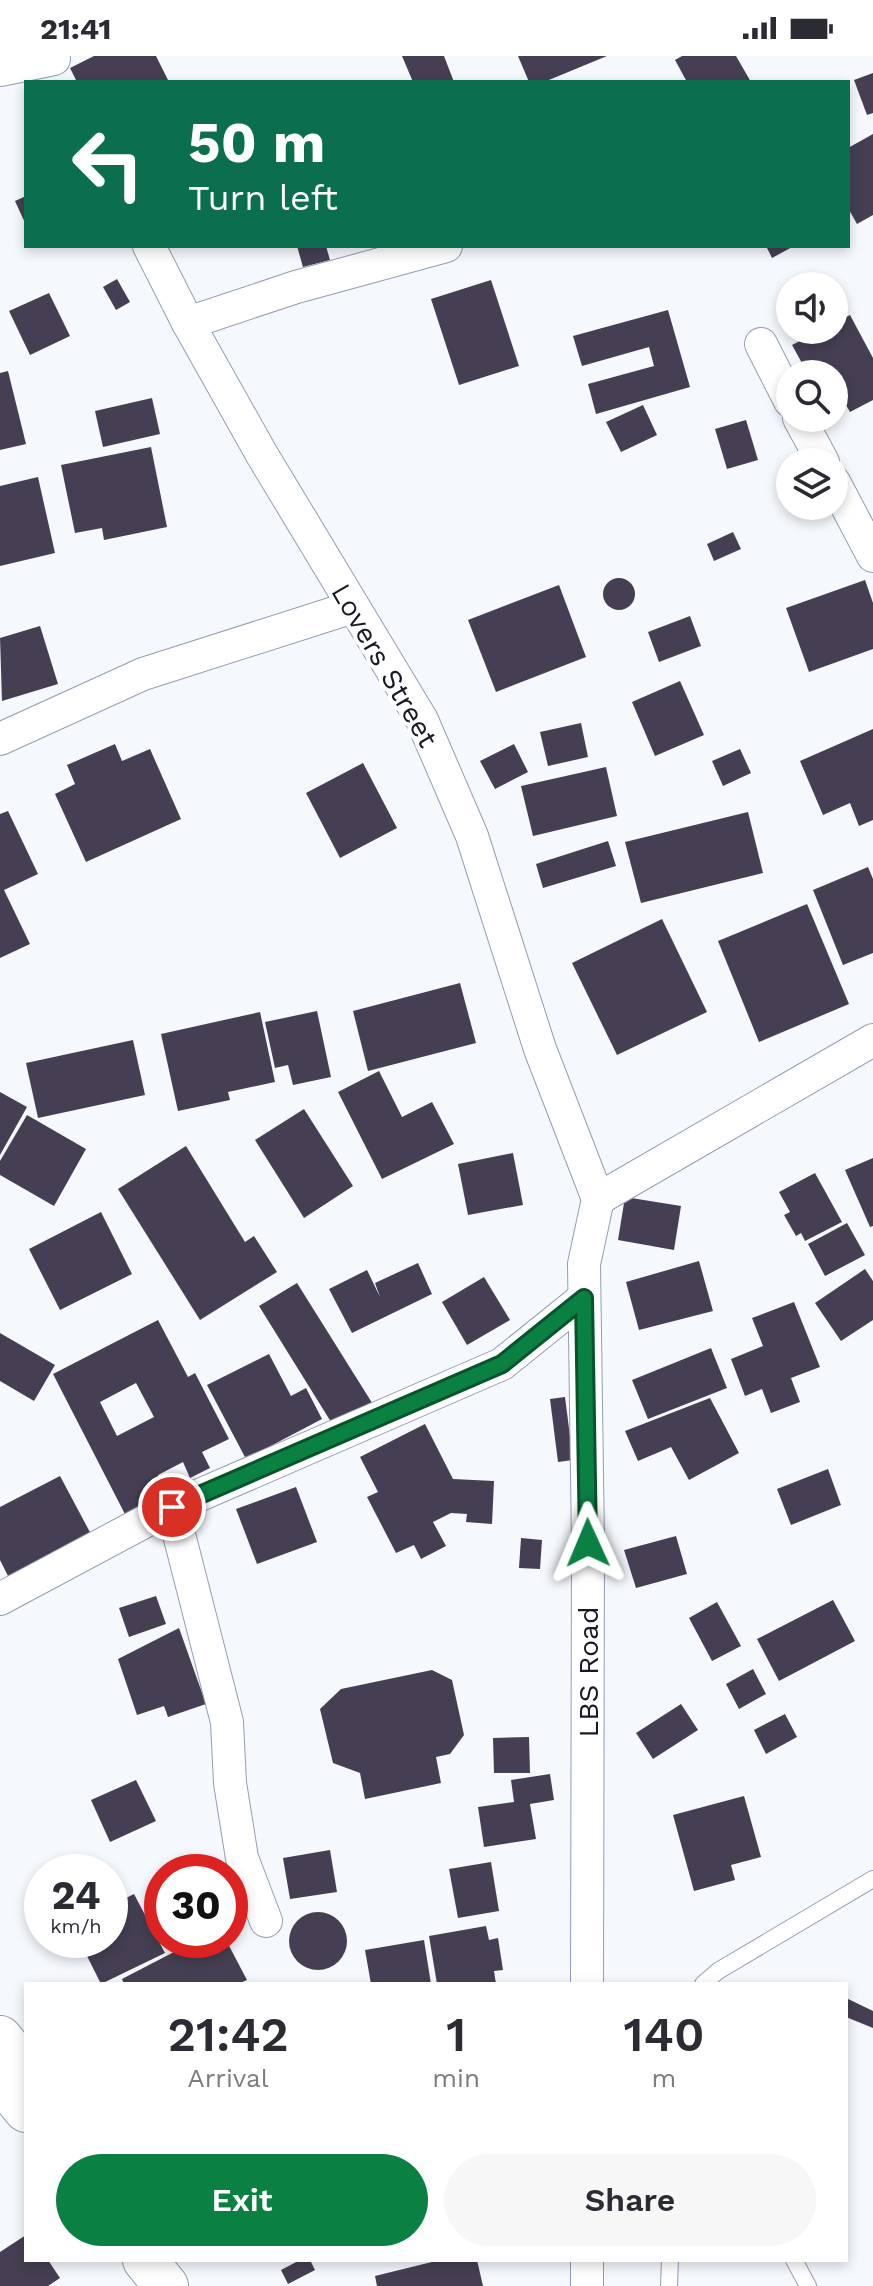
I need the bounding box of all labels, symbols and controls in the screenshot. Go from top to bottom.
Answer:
text: 21:41 [40,11,111,46]
text: 50 m [188,110,325,176]
icon: left [56,112,160,216]
text: Turn left [188,177,338,219]
map controls [776,272,848,520]
button: sound [776,272,848,344]
button: search [776,360,848,432]
button: layers [776,448,848,520]
street label: Lovers Street [324,578,445,753]
pin [138,1473,206,1541]
icon: arrive [150,1485,194,1529]
position arrow [546,1501,630,1585]
street label: LBS Road [572,1607,605,1737]
speed limit sign: 30 [144,1854,248,1958]
text: 24 [51,1872,101,1919]
text: km/h [50,1914,102,1938]
text: 21:42 [168,2006,289,2063]
text: 1 [446,2006,466,2063]
text: 140 [624,2006,704,2063]
text: Arrival [188,2063,269,2093]
text: min [432,2063,480,2093]
text: m [652,2063,676,2093]
button: Exit [56,2154,428,2246]
button: Share [444,2154,816,2246]

